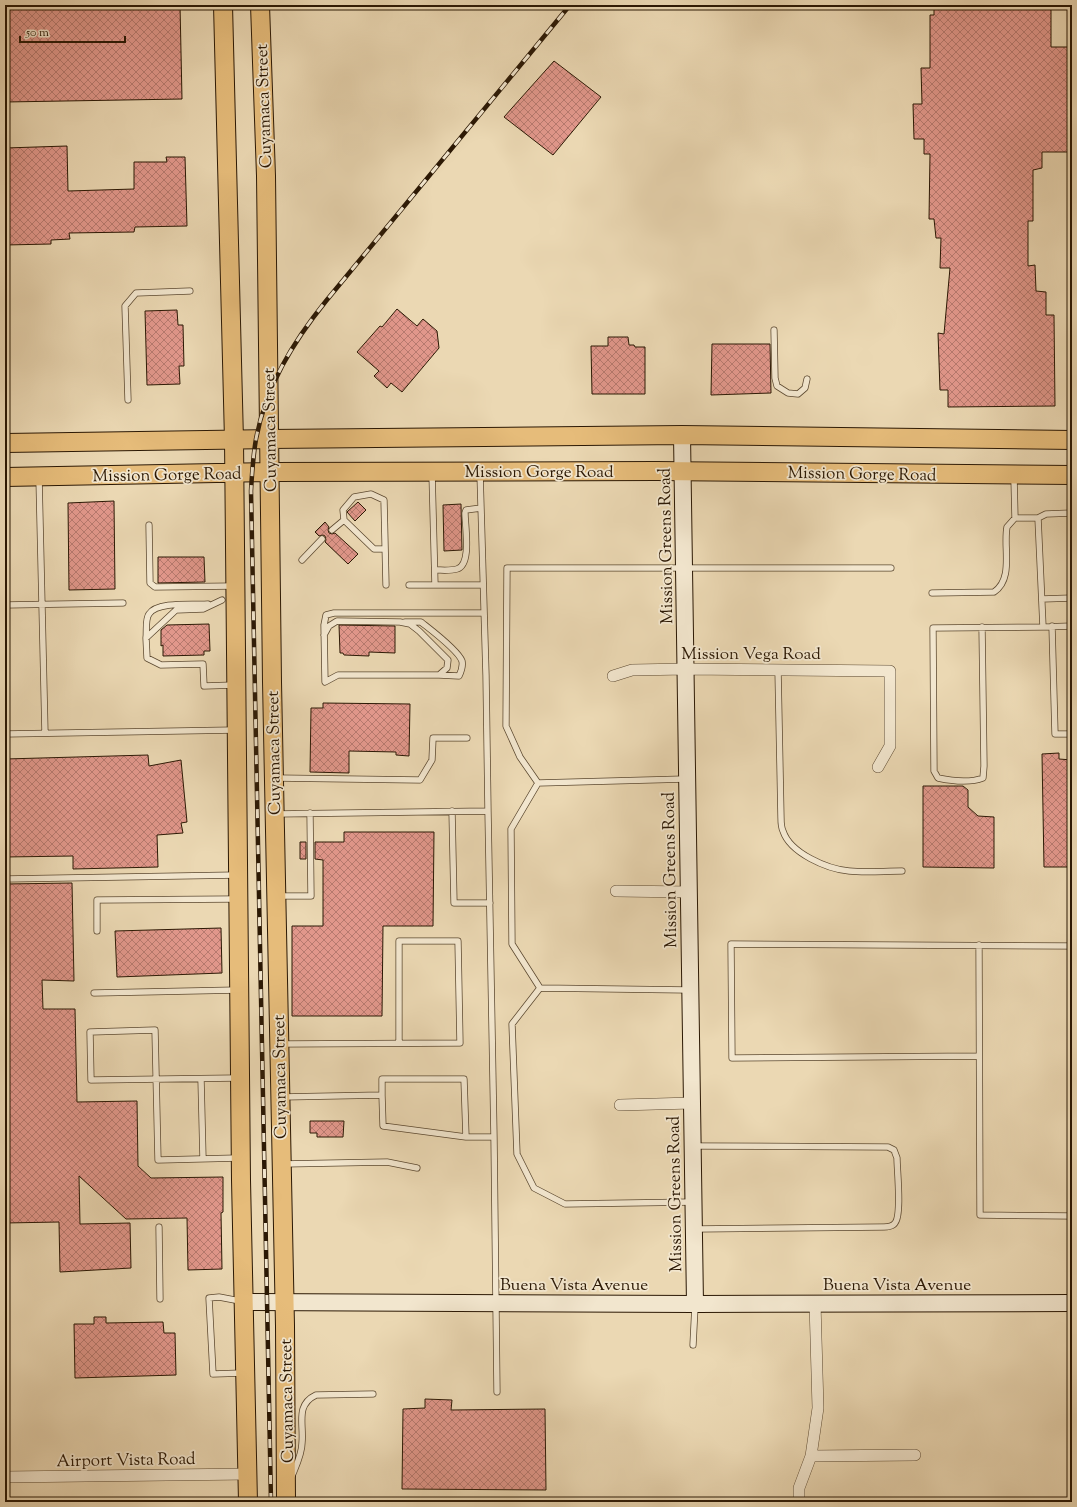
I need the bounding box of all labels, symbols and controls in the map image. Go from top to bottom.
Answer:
scale bar [20,18,125,44]
text: 50 m [25,24,49,42]
street label: Cuyamaca Street [251,43,279,168]
street label: Cuyamaca Street [258,367,284,492]
street label: Mission Gorge Road [464,461,614,485]
street label: Mission Gorge Road [787,462,937,488]
street label: Mission Gorge Road [92,463,242,489]
street label: Mission Greens Road [654,467,680,624]
street label: Mission Vega Road [681,643,821,667]
street label: Cuyamaca Street [262,690,288,815]
street label: Mission Greens Road [658,791,684,948]
street label: Cuyamaca Street [268,1014,294,1139]
street label: Mission Greens Road [663,1115,689,1272]
street label: Buena Vista Avenue [500,1274,648,1298]
street label: Buena Vista Avenue [823,1274,971,1298]
street label: Cuyamaca Street [275,1338,301,1463]
street label: Airport Vista Road [56,1448,196,1474]

